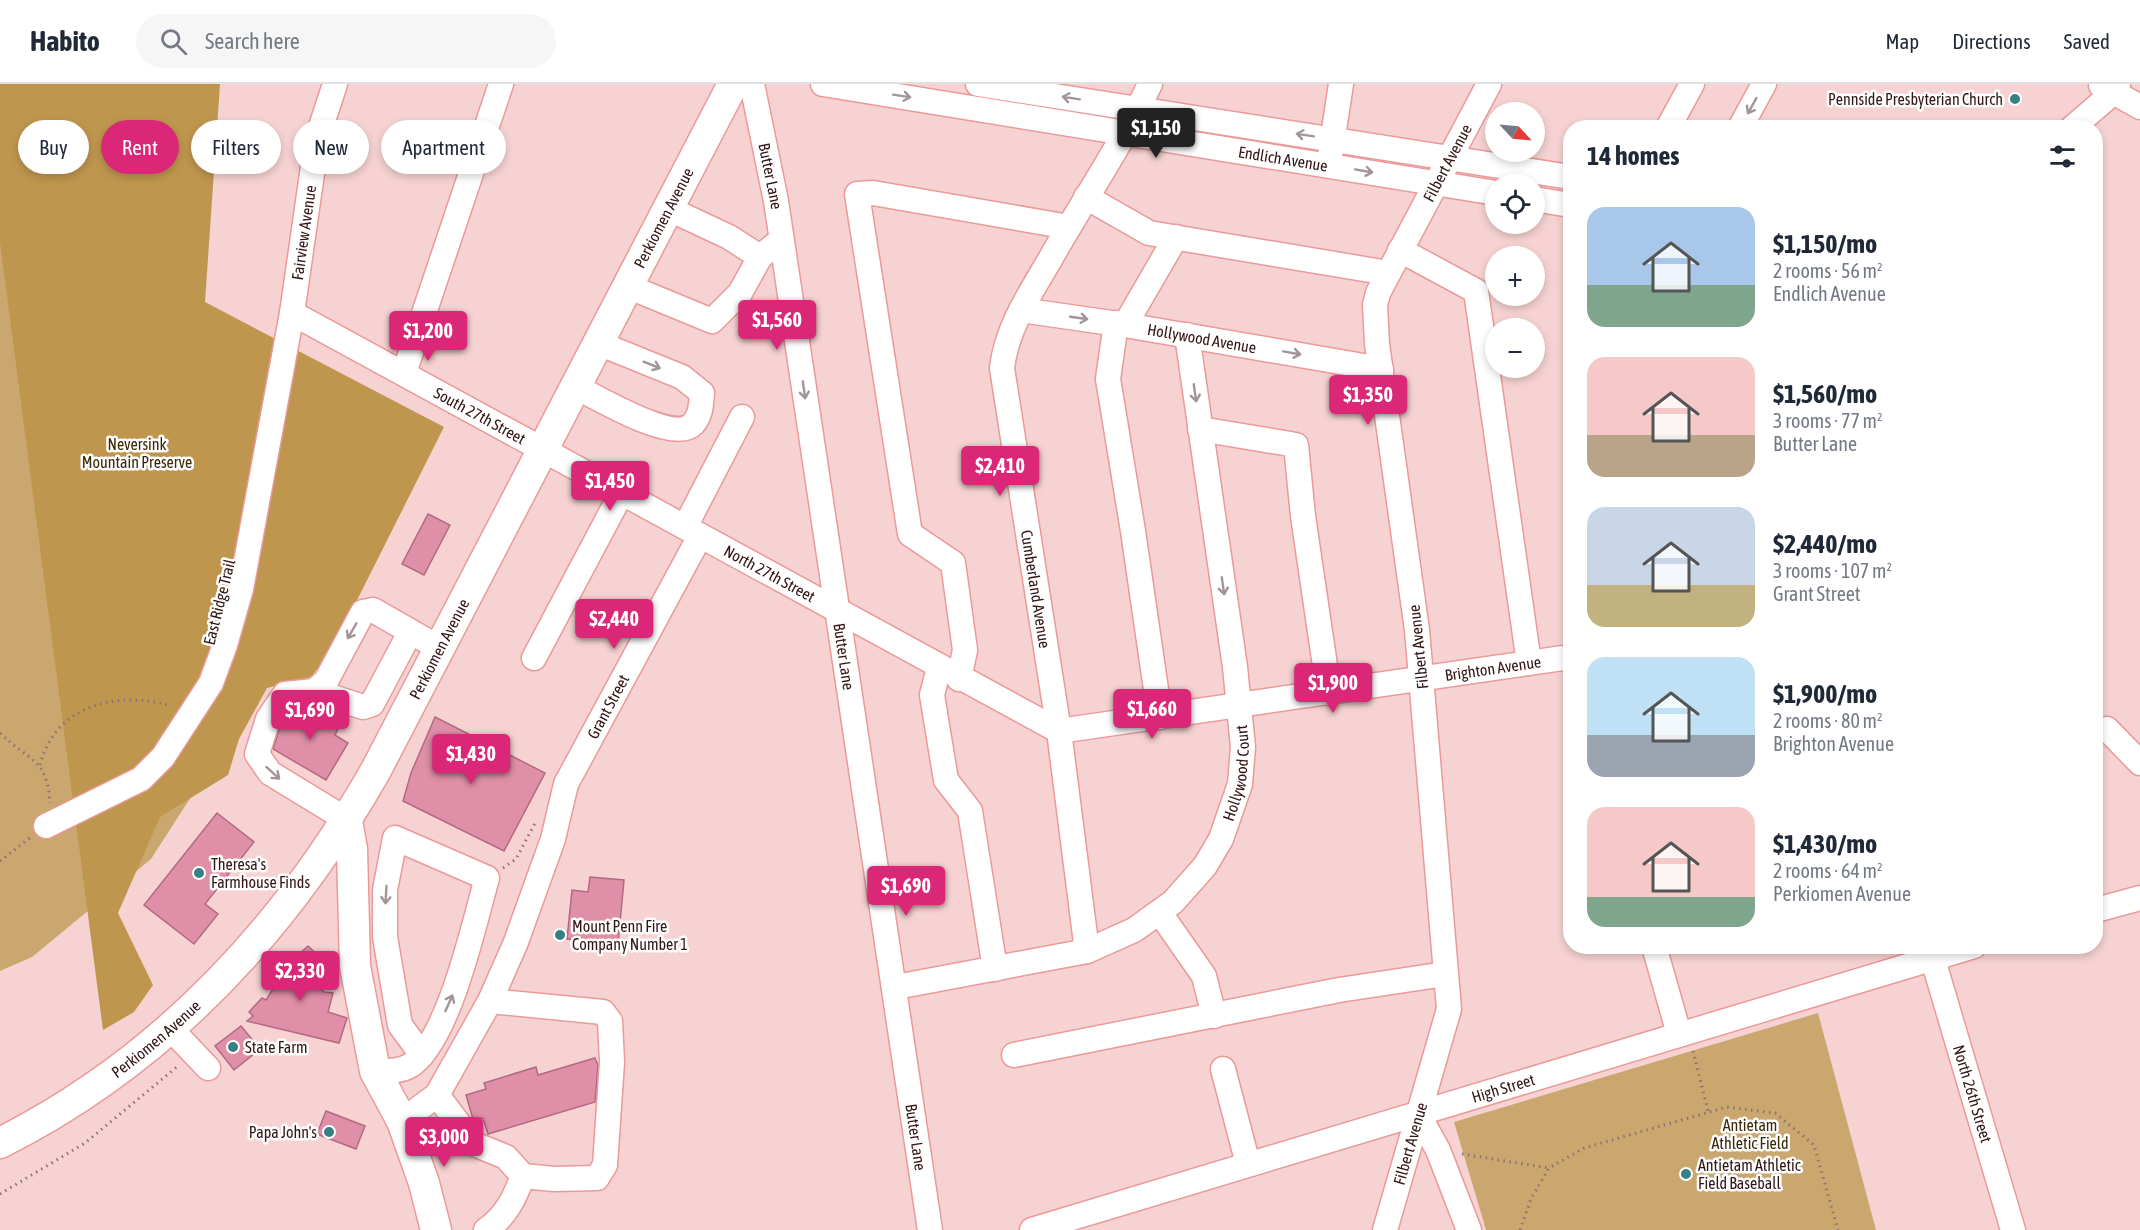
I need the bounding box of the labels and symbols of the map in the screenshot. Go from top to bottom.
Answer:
place label: Pennside Presbyterian Church [1828,90,2003,109]
one-way arrow [891,91,911,102]
marker: Pennside Presbyterian Church [2008,92,2022,106]
one-way arrow [1062,93,1082,104]
one-way arrow [1746,97,1758,114]
north arrow [1485,102,1545,162]
pin: $1,150 [1107,108,1205,159]
street label: Filbert Avenue [1419,121,1475,205]
one-way arrow [1296,130,1316,141]
street label: Butter Lane [755,141,786,210]
street label: Endlich Avenue [1237,142,1329,175]
street label: Perkiomen Avenue [630,165,697,271]
one-way arrow [1353,166,1373,177]
street label: Fairview Avenue [288,184,319,281]
pin: $1,560 [728,300,826,351]
pin: $1,200 [379,311,477,362]
one-way arrow [1068,313,1088,324]
street label: Hollywood Avenue [1146,320,1258,356]
one-way arrow [1282,348,1301,359]
one-way arrow [642,360,661,371]
pin: $1,350 [1319,375,1417,426]
one-way arrow [798,380,809,399]
street label: South 27th Street [431,383,529,448]
one-way arrow [1189,383,1200,403]
park label: Neversink Mountain Preserve [82,435,192,471]
pin: $2,410 [951,446,1049,497]
pin: $1,450 [561,461,659,512]
street label: Cumberland Avenue [1018,529,1054,649]
street label: North 27th Street [721,541,819,606]
street label: East Ridge Trail [200,556,240,647]
one-way arrow [1217,576,1228,596]
street label: Perkiomen Avenue [406,596,473,702]
pin: $2,440 [565,599,663,650]
street label: Filbert Avenue [1405,604,1431,690]
one-way arrow [346,621,357,639]
street label: Butter Lane [830,622,858,691]
street label: Brighton Avenue [1444,652,1542,684]
pin: $1,900 [1284,663,1382,714]
street label: Grant Street [583,671,633,742]
pin: $1,660 [1103,689,1201,740]
pin: $1,690 [261,690,359,741]
street label: Hollywood Court [1219,724,1252,823]
pin: $1,430 [422,734,520,785]
one-way arrow [266,766,281,780]
place label: Theresa's Farmhouse Finds [211,855,310,891]
marker: Theresa's Farmhouse Finds [192,866,206,880]
pin: $1,690 [857,866,955,917]
one-way arrow [380,885,391,905]
place label: Mount Penn Fire Company Number 1 [572,917,688,954]
marker: Mount Penn Fire Company Number 1 [553,928,567,942]
pin: $2,330 [251,951,349,1002]
one-way arrow [444,995,456,1013]
street label: Perkiomen Avenue [108,996,204,1081]
place label: State Farm [245,1038,307,1056]
marker: State Farm [226,1040,240,1054]
street label: North 26th Street [1950,1043,1996,1145]
street label: High Street [1469,1070,1537,1106]
street label: Filbert Avenue [1390,1100,1430,1187]
street label: Butter Lane [902,1103,930,1172]
park label: Antietam Athletic Field [1711,1116,1789,1152]
pin: $3,000 [395,1117,493,1168]
place label: Papa John's [249,1123,317,1142]
marker: Papa John's [322,1125,336,1139]
place label: Antietam Athletic Field Baseball [1698,1156,1801,1192]
marker: Antietam Athletic Field Baseball [1679,1167,1693,1181]

